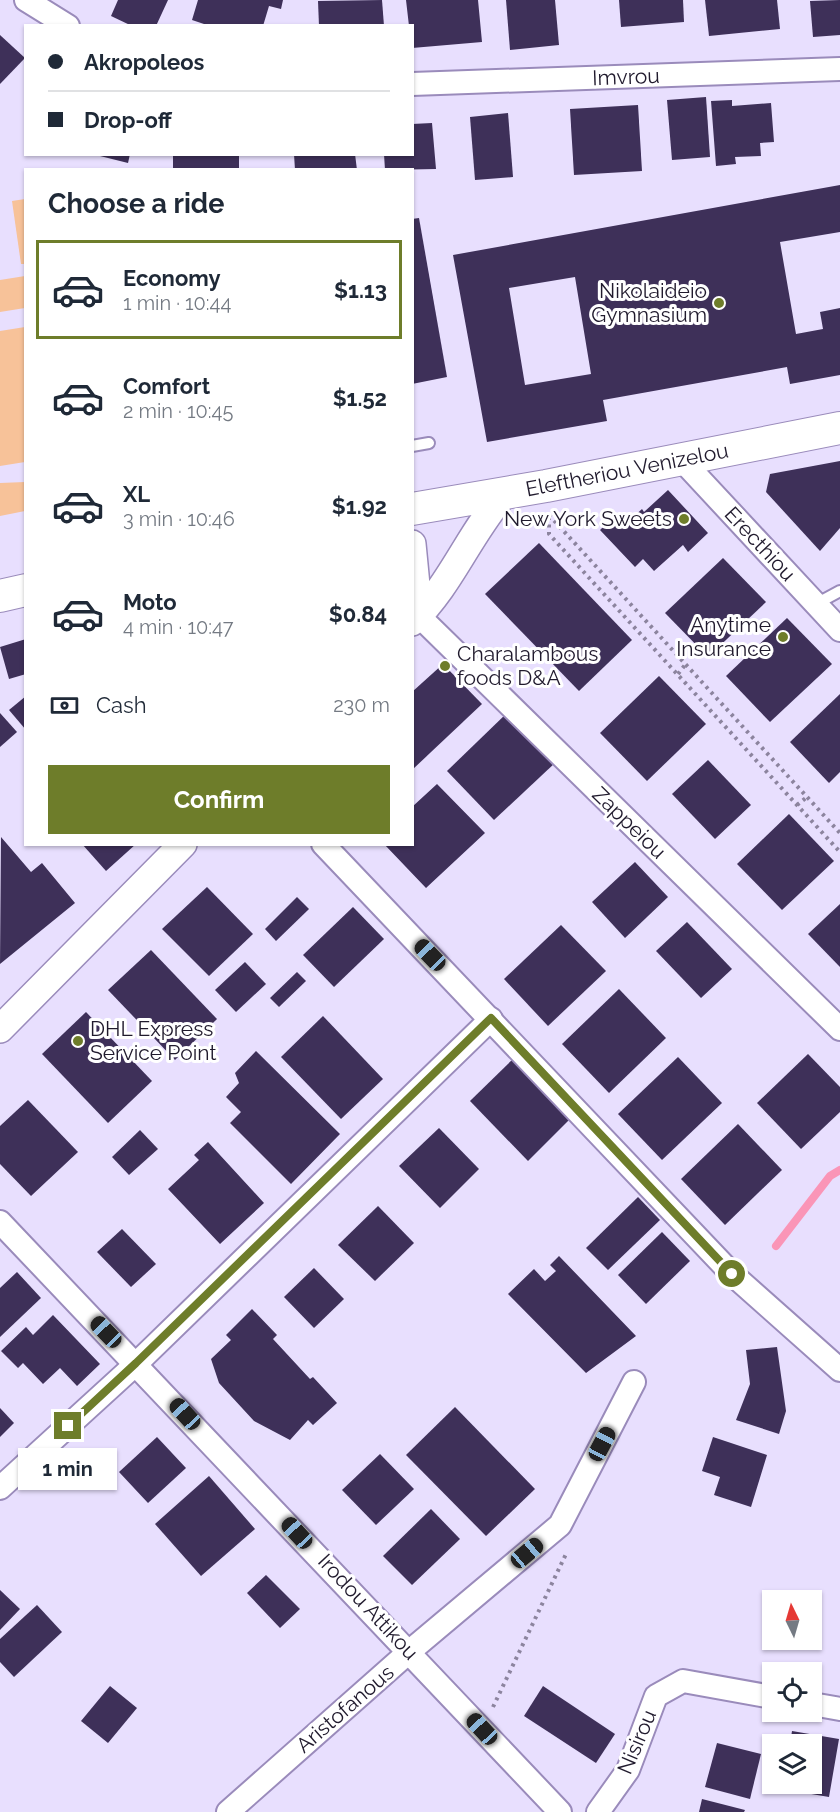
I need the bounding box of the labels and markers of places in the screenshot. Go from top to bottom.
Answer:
place label: Nikolaideio Gymnasium [591,278,707,327]
marker: Nikolaideio Gymnasium [712,296,726,310]
place label: New York Sweets [504,506,672,531]
marker: New York Sweets [677,512,691,526]
place label: Anytime Insurance [676,612,771,661]
marker: Anytime Insurance [776,630,790,644]
place label: Charalambous foods D&A [457,641,598,690]
marker: Charalambous foods D&A [438,659,452,673]
place label: DHL Express Service Point [90,1016,216,1065]
marker: DHL Express Service Point [71,1034,85,1048]

